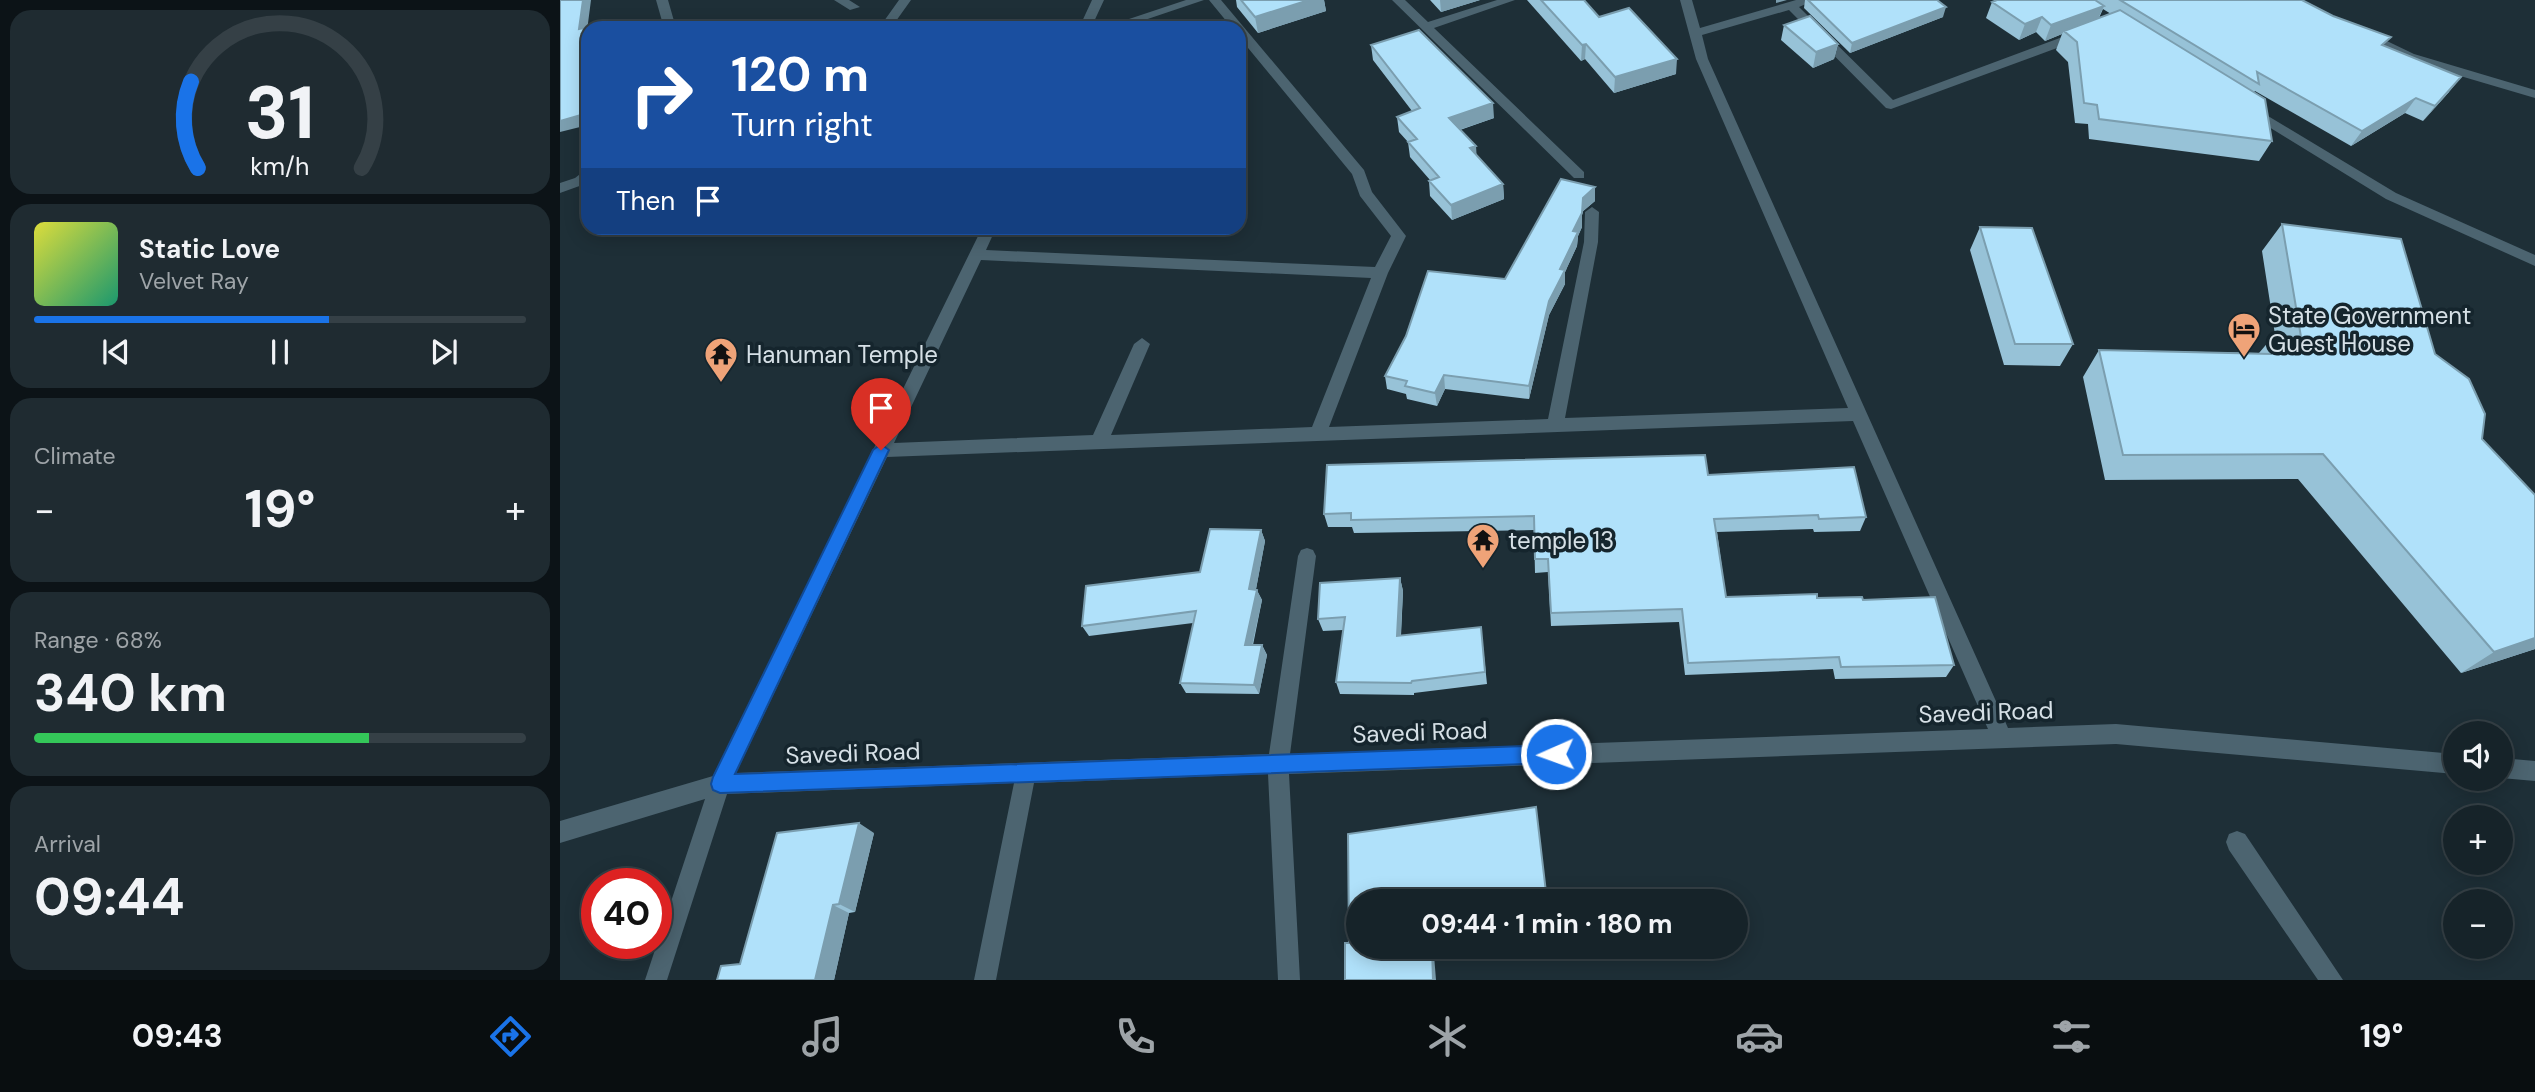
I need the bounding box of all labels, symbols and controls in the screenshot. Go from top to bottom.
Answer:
text: 120 m [731,42,869,106]
icon: right [616,49,707,140]
text: 31 [245,66,315,161]
text: Turn right [731,104,873,146]
text: km/h [250,150,310,183]
icon: arrive [689,182,727,220]
text: Then [616,184,675,218]
text: Static Love [139,232,280,266]
text: Velvet Ray [139,266,249,296]
place label: State Government Guest House [2268,300,2472,359]
hotel icon: State Government Guest House [2225,310,2263,359]
icon: previous [97,333,135,371]
icon: pause [261,333,299,371]
icon: next [425,333,463,371]
temple icon: Hanuman Temple [702,335,740,384]
place label: Hanuman Temple [746,339,938,370]
pin [851,378,911,450]
icon: arrive [862,389,900,427]
text: Climate [34,441,116,471]
text: 19° [245,475,315,543]
text: − [34,485,55,535]
text: + [505,485,526,535]
temple icon: temple 13 [1464,521,1502,570]
place label: temple 13 [1508,525,1614,556]
text: Range · 68% [34,625,162,655]
text: 340 km [34,659,227,727]
street label: Savedi Road [1918,694,2054,730]
street label: Savedi Road [1352,714,1488,750]
position arrow [1519,717,1593,791]
map controls [2443,721,2513,959]
button: sound [2443,721,2513,791]
street label: Savedi Road [785,735,921,771]
button: + [2443,805,2513,875]
text: Arrival [34,829,101,859]
text: 09:44 [34,863,184,931]
speed limit sign: 40 [581,868,672,959]
button: − [2443,889,2513,959]
text: 09:44 · 1 min · 180 m [1422,907,1672,941]
icon: directions [486,1012,535,1061]
icon: music [798,1012,847,1061]
icon: phone [1111,1012,1160,1061]
icon: climate [1423,1012,1472,1061]
icon: car [1735,1012,1784,1061]
icon: filters [2047,1012,2096,1061]
text: 09:43 [132,1015,223,1057]
text: 19° [2360,1015,2403,1057]

